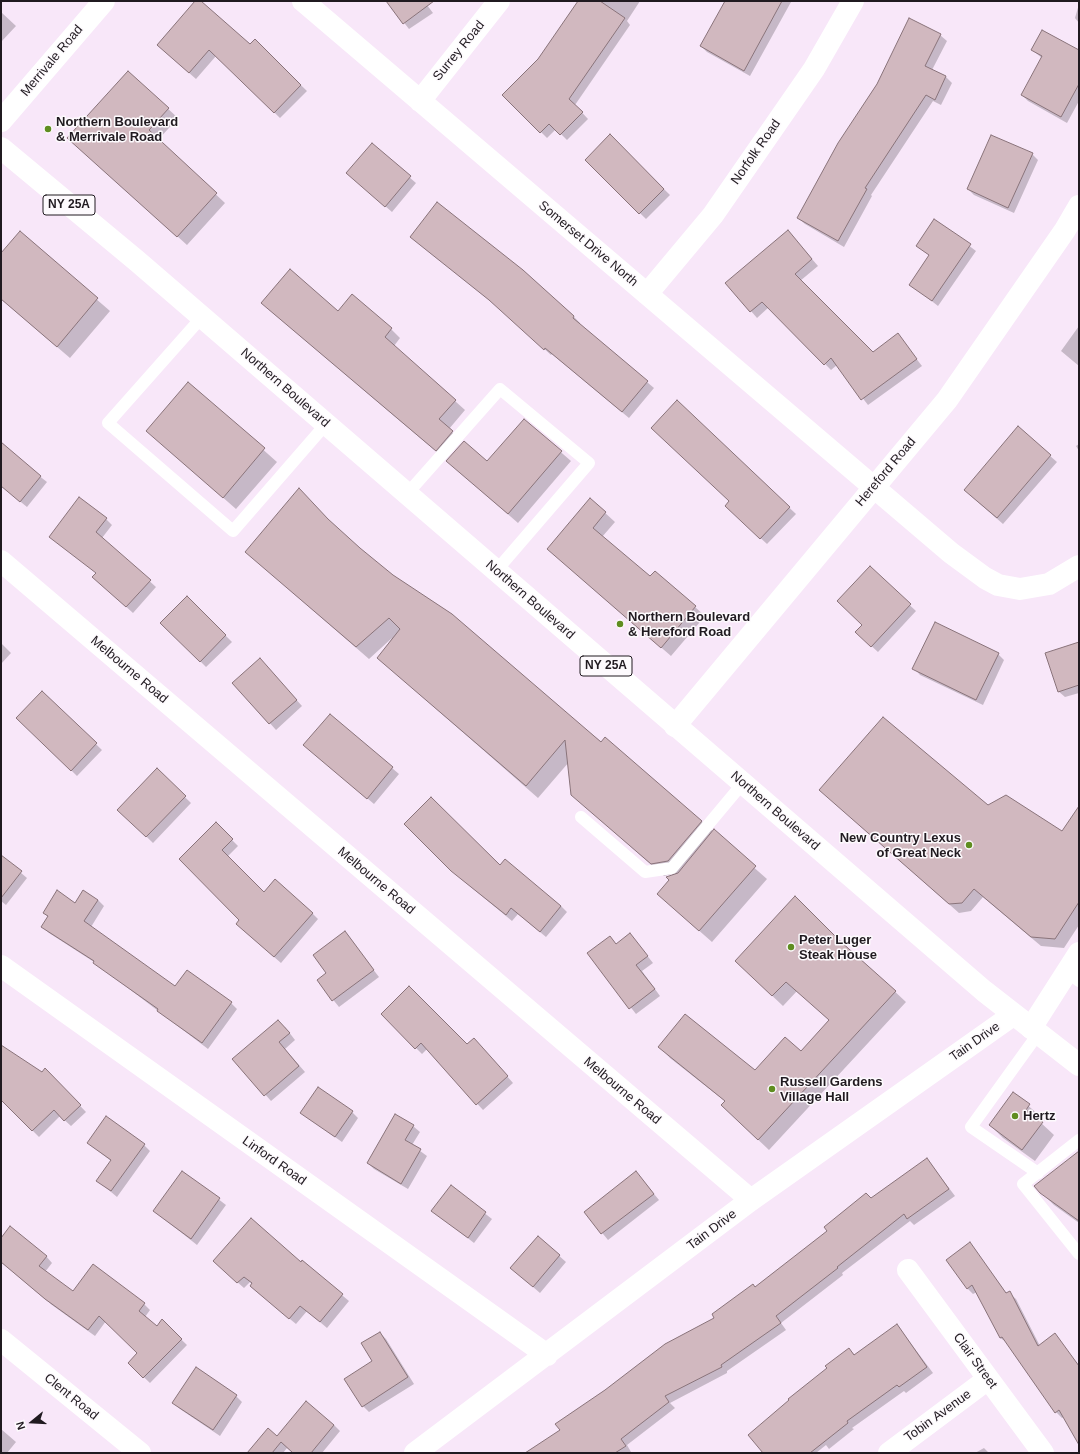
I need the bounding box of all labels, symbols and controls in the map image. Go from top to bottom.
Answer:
street label: Surrey Road [430,18,488,84]
street label: Merrivale Road [18,22,86,100]
place label: Northern Boulevard & Merrivale Road [56,114,178,145]
street label: Norfolk Road [728,116,784,188]
marker: Northern Boulevard & Merrivale Road [43,124,53,134]
road number: NY 25A [43,195,95,215]
street label: Somerset Drive North [535,198,641,290]
street label: Northern Boulevard [237,345,333,431]
street label: Hereford Road [853,434,919,510]
street label: Northern Boulevard [482,557,578,643]
place label: Northern Boulevard & Hereford Road [628,609,750,640]
marker: Northern Boulevard & Hereford Road [615,619,625,629]
street label: Melbourne Road [87,633,171,707]
road number: NY 25A [580,656,632,676]
street label: Northern Boulevard [727,768,823,854]
place label: New Country Lexus of Great Neck [840,830,961,861]
marker: New Country Lexus of Great Neck [964,840,974,850]
street label: Melbourne Road [334,844,418,918]
place label: Peter Luger Steak House [799,932,877,963]
marker: Peter Luger Steak House [786,942,796,952]
street label: Tain Drive [947,1019,1003,1065]
street label: Melbourne Road [580,1054,664,1128]
place label: Russell Gardens Village Hall [780,1074,883,1105]
marker: Russell Gardens Village Hall [767,1084,777,1094]
place label: Hertz [1023,1108,1056,1124]
marker: Hertz [1010,1111,1020,1121]
street label: Linford Road [239,1133,309,1189]
street label: Tain Drive [684,1206,740,1254]
street label: Clair Street [950,1330,1000,1392]
street label: Clent Road [41,1370,101,1424]
street label: Tobin Avenue [902,1387,974,1445]
north arrow [12,1402,52,1442]
text: N [14,1420,28,1431]

